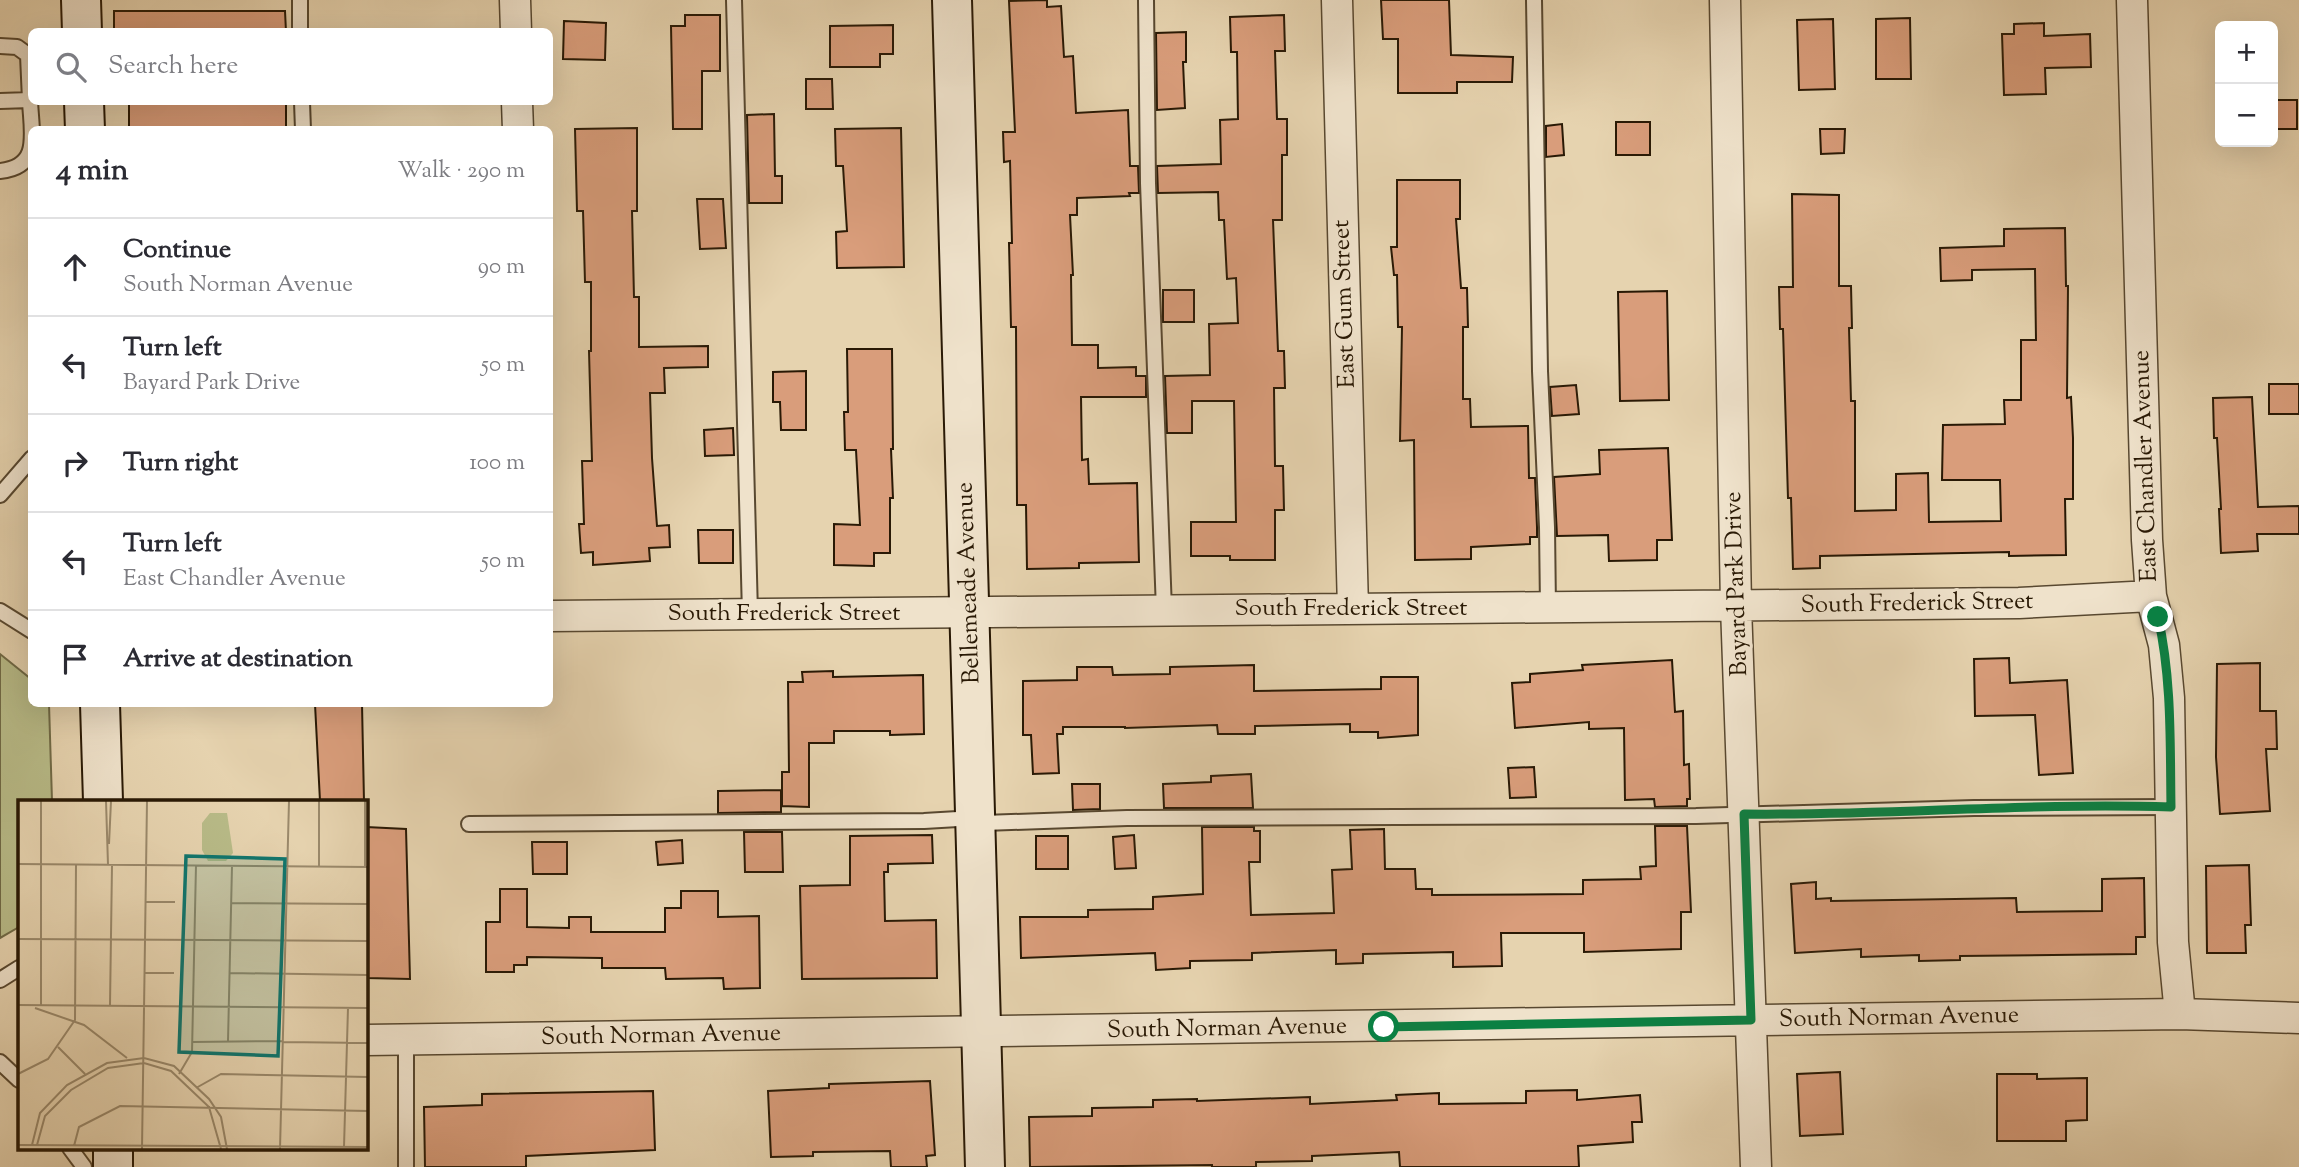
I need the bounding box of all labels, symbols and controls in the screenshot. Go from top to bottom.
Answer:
map controls [2215,21,2278,147]
button: + [2215,21,2278,84]
search box [28,28,553,105]
icon: search [52,48,90,86]
text: Search here [108,48,238,85]
button: − [2215,84,2278,147]
text: 4 min [56,150,129,193]
text: Walk · 290 m [397,155,525,188]
street label: East Gum Street [1325,219,1365,389]
text: Continue [123,232,231,269]
icon: ahead [56,248,94,286]
text: 90 m [478,251,525,284]
text: South Norman Avenue [123,269,353,302]
text: Turn left [123,330,222,367]
icon: left [56,346,94,384]
text: 50 m [481,349,525,382]
street label: East Chandler Avenue [2125,349,2167,583]
text: Bayard Park Drive [123,367,300,400]
icon: right [56,444,94,482]
text: Turn right [123,445,238,482]
text: 100 m [469,447,525,480]
street label: Bellemeade Avenue [948,482,990,684]
street label: Bayard Park Drive [1717,491,1757,677]
text: Turn left [123,526,222,563]
icon: left [56,542,94,580]
text: 50 m [481,545,525,578]
text: East Chandler Avenue [123,563,346,596]
street label: South Frederick Street [1800,585,2034,623]
street label: South Frederick Street [1235,592,1467,626]
street label: South Frederick Street [668,597,900,631]
route end [2142,601,2173,632]
icon: arrive [56,640,94,678]
text: Arrive at destination [123,641,353,678]
inset map [18,800,368,1150]
street label: South Norman Avenue [1779,999,2019,1037]
street label: South Norman Avenue [1107,1010,1347,1048]
route start [1368,1011,1399,1042]
street label: South Norman Avenue [541,1017,781,1055]

